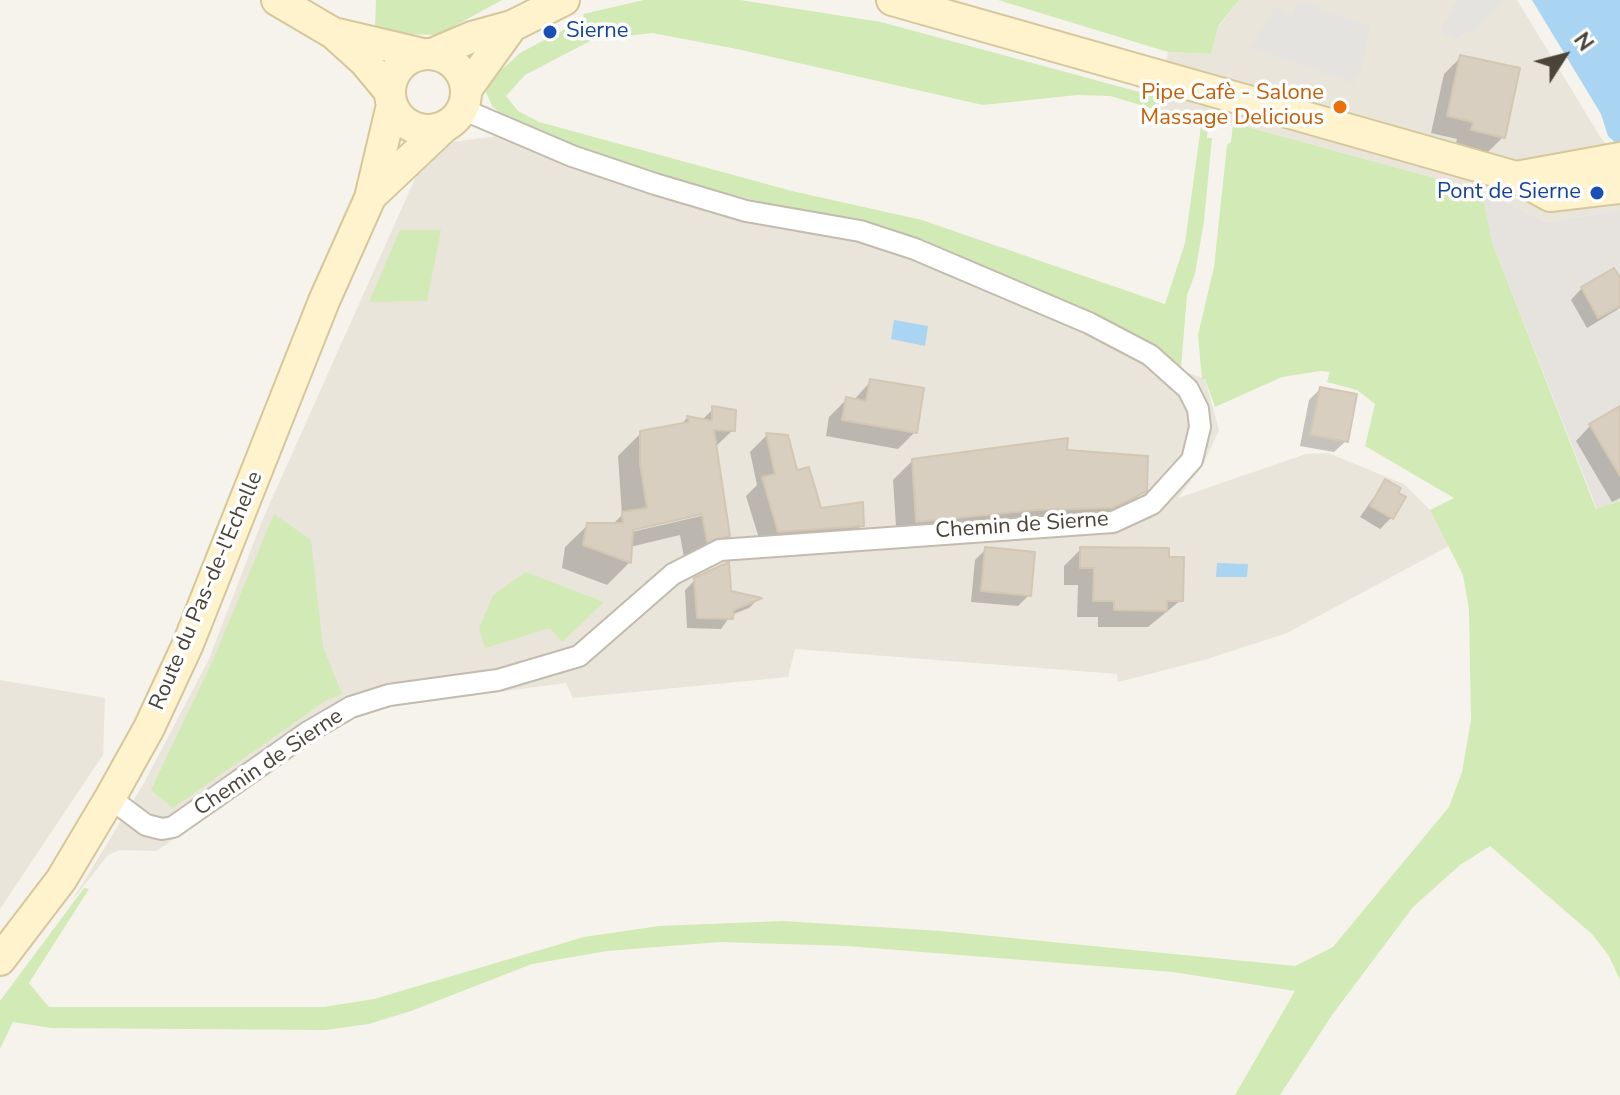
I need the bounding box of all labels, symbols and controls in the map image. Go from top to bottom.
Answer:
north arrow [1524,16,1604,96]
place label: Sierne [566,19,628,45]
marker: Sierne [541,23,559,41]
text: N [1566,26,1600,57]
place label: Pipe Cafè - Salone Massage Delicious [1140,81,1324,132]
marker: Pipe Cafè - Salone Massage Delicious [1331,98,1349,116]
place label: Pont de Sierne [1437,180,1581,206]
marker: Pont de Sierne [1588,184,1606,202]
street label: Route du Pas-de-l'Echelle [145,468,269,714]
street label: Chemin de Sierne [934,507,1110,545]
street label: Chemin de Sierne [190,703,348,823]

